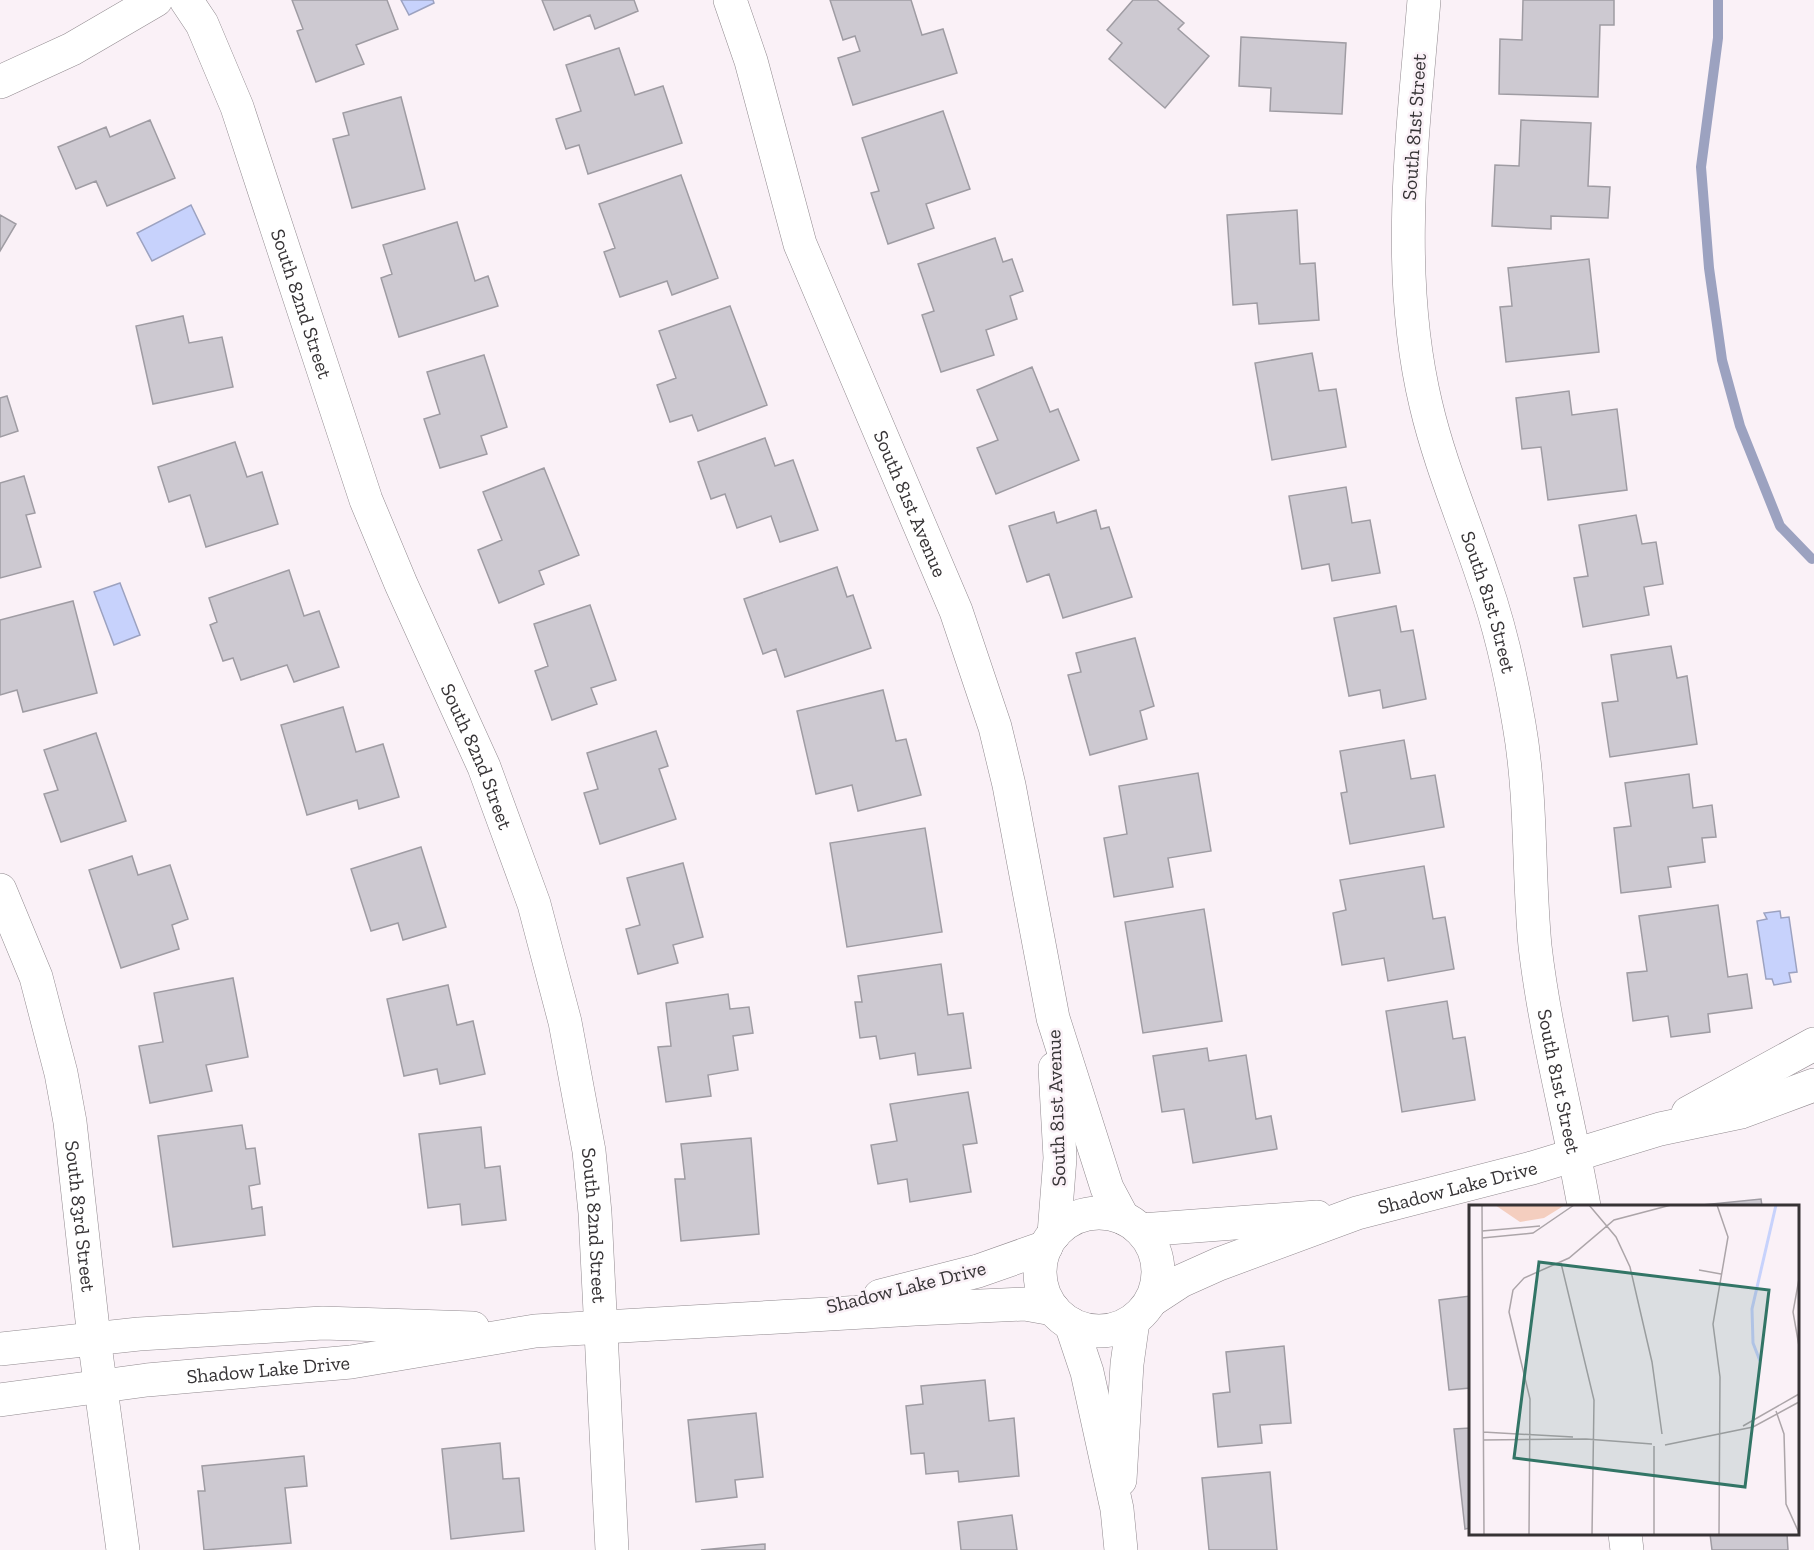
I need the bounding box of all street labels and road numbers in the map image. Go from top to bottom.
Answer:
street label: South 81st Street [1397,52,1431,201]
street label: South 82nd Street [266,226,337,382]
street label: South 81st Avenue [869,427,952,581]
street label: South 81st Street [1456,528,1521,676]
street label: South 82nd Street [436,680,518,833]
street label: South 81st Street [1533,1007,1586,1156]
street label: South 81st Avenue [1041,1029,1071,1187]
street label: South 83rd Street [60,1139,101,1294]
street label: South 82nd Street [577,1146,612,1304]
street label: Shadow Lake Drive [1375,1155,1540,1219]
street label: Shadow Lake Drive [824,1256,988,1318]
street label: Shadow Lake Drive [186,1350,351,1388]

